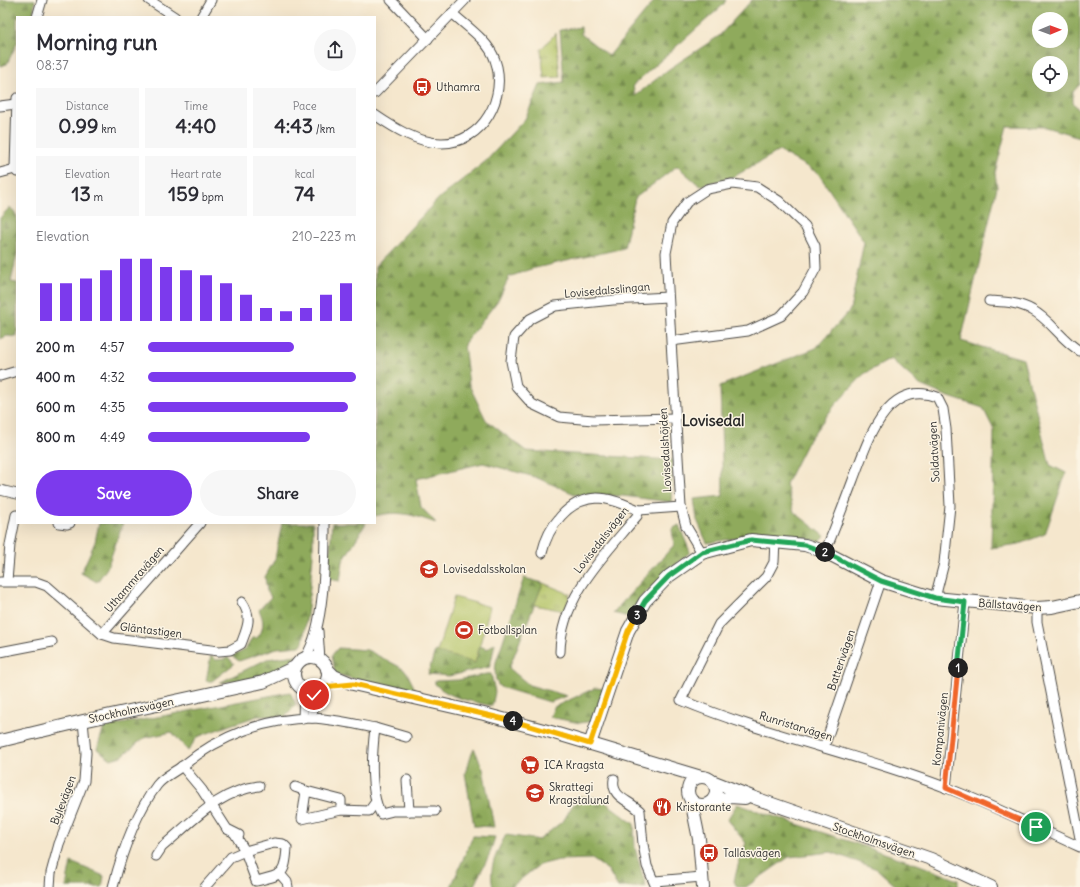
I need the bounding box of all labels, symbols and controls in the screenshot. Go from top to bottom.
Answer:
north arrow [1032,12,1068,48]
map controls [1032,12,1068,92]
text: Morning run [36,28,158,56]
button: share [314,29,356,71]
button: locate [1032,56,1068,92]
text: 08:37 [36,57,69,74]
bus stop icon: Uthamra [411,76,433,98]
place label: Uthamra [436,80,480,94]
text: Distance [66,99,109,113]
text: Time [184,99,208,113]
text: Pace [293,99,317,113]
text: 0.99 [58,113,99,138]
text: 4:40 [176,113,216,138]
text: 4:43 [274,113,313,138]
text: km [99,122,116,136]
text: /km [313,122,335,136]
text: Elevation [65,167,110,181]
text: Heart rate [170,167,222,181]
text: kcal [295,167,315,181]
text: 13 [72,181,91,206]
text: 159 [168,181,199,206]
text: 74 [294,181,315,206]
text: m [91,190,103,204]
text: bpm [199,190,224,204]
text: Elevation [36,228,89,245]
text: 210–223 m [292,228,356,245]
street label: Lovisedalsslingan [564,279,650,301]
text: 200 m [36,339,75,356]
text: 4:57 [100,339,124,356]
text: 400 m [36,369,75,386]
text: 4:32 [100,369,125,386]
text: 600 m [36,399,75,416]
text: 4:35 [100,399,125,416]
street label: Lovisedalshöjden [656,407,674,493]
district label: Lovisedal [682,411,744,430]
street label: Soldatvägen [925,421,943,483]
text: 800 m [36,429,75,446]
text: 4:49 [100,429,125,446]
button: Save [36,470,192,516]
button: Share [200,470,356,516]
street label: Lovisedalsvägen [571,504,631,576]
pin: 2 [815,542,835,562]
street label: Uthammravägen [101,543,167,615]
text: 2 [822,545,828,559]
school or university icon: Lovisedalsskolan [418,558,440,580]
place label: Lovisedalsskolan [443,562,526,576]
street label: Bällstavägen [978,596,1042,614]
pin: 3 [627,605,647,625]
text: 3 [634,608,640,622]
street label: Gläntastigen [119,619,183,641]
sports icon: Fotbollsplan [453,619,475,641]
place label: Fotbollsplan [478,623,537,637]
street label: Batterivägen [824,628,858,692]
pin: 1 [948,658,968,678]
text: 1 [956,661,960,675]
pin [297,678,331,712]
icon: check [303,684,325,706]
street label: Kompanivägen [929,692,951,766]
street label: Stockholmsvägen [87,694,175,726]
street label: Runristarvägen [758,708,834,744]
pin: 4 [503,711,523,731]
text: 4 [510,714,516,728]
supermarket icon: ICA Kragsta [519,754,541,776]
place label: ICA Kragsta [544,758,604,772]
street label: Bylevägen [47,773,79,827]
place label: Skrattegi Kragstalund [549,780,610,807]
school or university icon: Skrattegi Kragstalund [524,782,546,804]
restaurant icon: Kristorante [651,796,673,818]
place label: Kristorante [676,800,731,814]
pin [1019,810,1053,844]
icon: arrive [1025,816,1047,838]
street label: Stockholmsvägen [831,819,917,861]
bus stop icon: Tallåsvägen [698,842,720,864]
place label: Tallåsvägen [723,846,781,860]

